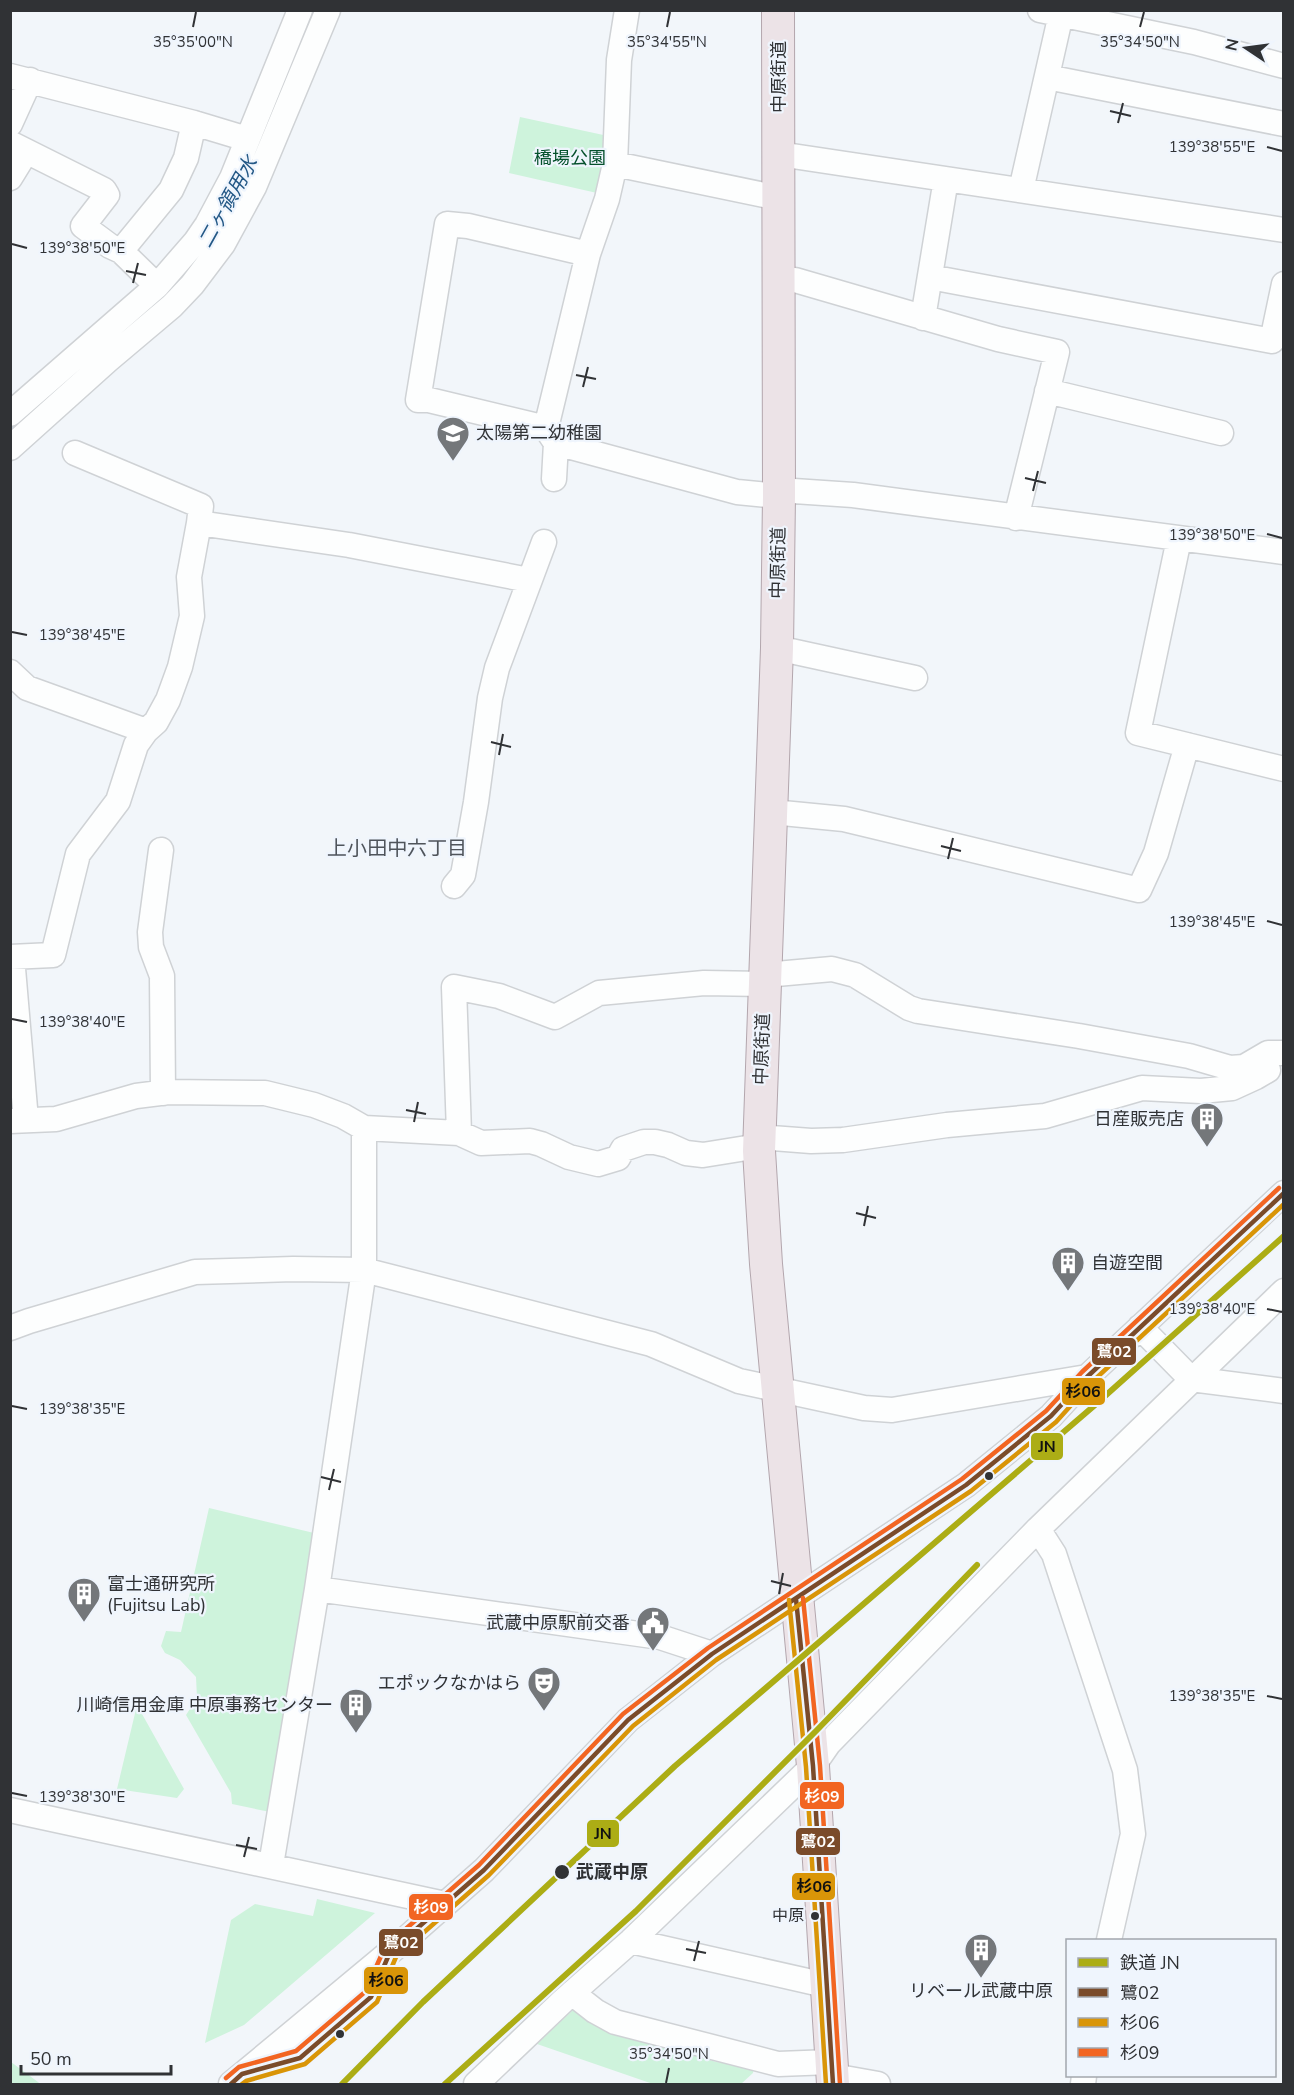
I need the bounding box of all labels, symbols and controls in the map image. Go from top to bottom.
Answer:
north arrow [1216,18,1276,78]
text: 35°35'00"N [153,32,233,52]
text: 35°34'55"N [627,32,707,52]
text: 35°34'50"N [1100,32,1180,52]
text: N [1220,37,1244,53]
street label: 中原街道 [767,41,791,113]
text: 139°38'55"E [1169,137,1255,157]
park label: 橋場公園 [534,146,606,170]
water label: 二ヶ領用水 [192,150,265,252]
text: 139°38'50"E [39,238,125,258]
school or university icon: 太陽第二幼稚園 [435,415,471,462]
place label: 太陽第二幼稚園 [476,421,602,445]
text: 139°38'50"E [1169,525,1255,545]
street label: 中原街道 [765,527,791,599]
text: 139°38'45"E [39,625,125,645]
district label: 上小田中六丁目 [327,835,467,862]
text: 139°38'45"E [1169,912,1255,932]
text: 139°38'40"E [39,1012,125,1032]
street label: 中原街道 [749,1013,775,1085]
building icon: 日産販売店 [1189,1101,1225,1148]
place label: 日産販売店 [1094,1107,1184,1131]
building icon: 自遊空間 [1050,1245,1086,1292]
place label: 自遊空間 [1091,1251,1163,1275]
text: 139°38'40"E [1169,1299,1255,1319]
line badge: 鷺02 [1091,1337,1137,1366]
text: 鷺02 [1096,1341,1132,1363]
line badge: 杉06 [1061,1377,1106,1406]
text: 杉06 [1065,1381,1101,1403]
text: 139°38'35"E [39,1399,125,1419]
line badge: JN [1030,1432,1064,1461]
text: JN [1037,1436,1056,1458]
unlabelled marker [983,1470,995,1482]
place label: 富士通研究所 (Fujitsu Lab) [107,1572,215,1617]
building icon: 富士通研究所 (Fujitsu Lab) [66,1576,102,1623]
public building icon: 武蔵中原駅前交番 [635,1605,671,1652]
place label: 武蔵中原駅前交番 [486,1611,630,1635]
theatre icon: エポックなかはら [526,1665,562,1712]
place label: エポックなかはら [378,1671,521,1695]
text: 139°38'35"E [1169,1686,1255,1706]
building icon: 川崎信用金庫 中原事務センター [338,1687,374,1734]
place label: 川崎信用金庫 中原事務センター [76,1693,333,1717]
line badge: 杉09 [799,1781,845,1810]
text: 杉09 [804,1786,840,1808]
text: 139°38'30"E [39,1787,125,1807]
line badge: JN [586,1819,620,1848]
text: JN [593,1823,612,1845]
line badge: 鷺02 [795,1827,841,1856]
text: 鷺02 [800,1831,836,1853]
place label: 武蔵中原 [576,1860,648,1884]
marker: 武蔵中原 [553,1863,571,1881]
line badge: 杉06 [791,1872,836,1901]
text: 杉06 [796,1876,832,1898]
line badge: 杉09 [408,1893,454,1921]
text: 杉09 [413,1897,449,1919]
place label: 中原 [772,1905,804,1927]
marker: 中原 [809,1910,821,1922]
line badge: 鷺02 [378,1928,424,1957]
text: 鷺02 [383,1932,419,1954]
building icon: リベール武蔵中原 [963,1932,999,1979]
legend [1066,1939,1276,2077]
text: 鉄道 JN [1120,1951,1180,1975]
line badge: 杉06 [363,1966,409,1995]
text: 杉06 [368,1970,404,1992]
place label: リベール武蔵中原 [909,1979,1053,2003]
text: 鷺02 [1120,1981,1160,2005]
text: 杉06 [1120,2011,1160,2035]
unlabelled marker [334,2028,346,2040]
scale bar [21,2038,171,2076]
text: 杉09 [1120,2041,1160,2065]
text: 35°34'50"N [629,2044,709,2064]
text: 50 m [30,2047,72,2071]

